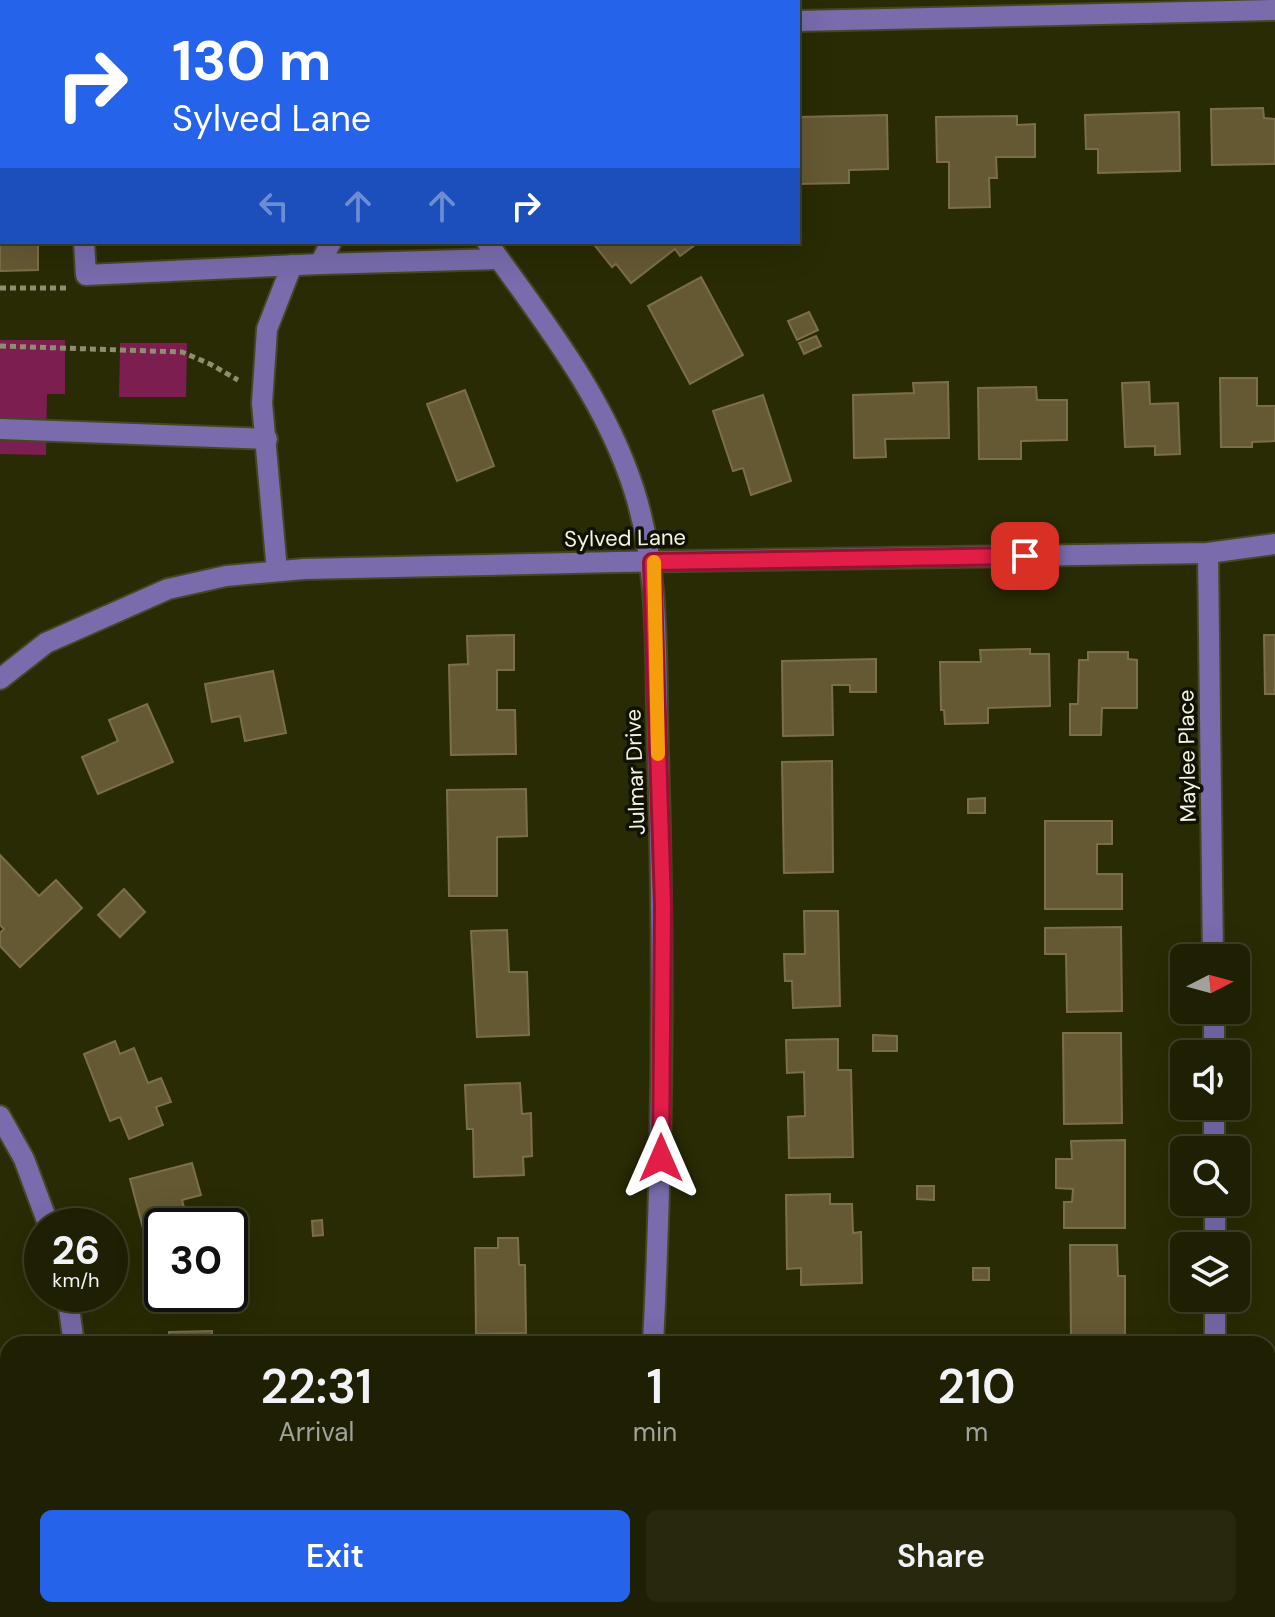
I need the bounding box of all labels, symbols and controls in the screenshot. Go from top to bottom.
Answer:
text: 130 m [172,24,331,97]
icon: right [40,32,144,136]
text: Sylved Lane [172,95,371,142]
icon: left [252,184,296,228]
icon: ahead [336,184,380,228]
icon: ahead [420,184,464,228]
icon: right [504,184,548,228]
street label: Sylved Lane [564,522,686,554]
pin [991,522,1059,590]
icon: arrive [1003,534,1047,578]
street label: Maylee Place [1171,689,1203,823]
street label: Julmar Drive [618,708,652,836]
north arrow [1170,944,1250,1024]
map controls [1170,944,1250,1312]
button: sound [1170,1040,1250,1120]
position arrow [619,1116,703,1200]
button: search [1170,1136,1250,1216]
speed limit sign: 30 [144,1208,248,1312]
text: 26 [52,1224,100,1276]
button: layers [1170,1232,1250,1312]
text: km/h [52,1267,100,1293]
text: 22:31 [260,1355,372,1418]
text: 1 [647,1355,663,1418]
text: 210 [938,1355,1016,1418]
text: Arrival [279,1415,354,1449]
text: min [633,1415,677,1449]
text: m [965,1415,988,1449]
button: Exit [40,1510,630,1602]
button: Share [646,1510,1236,1602]

